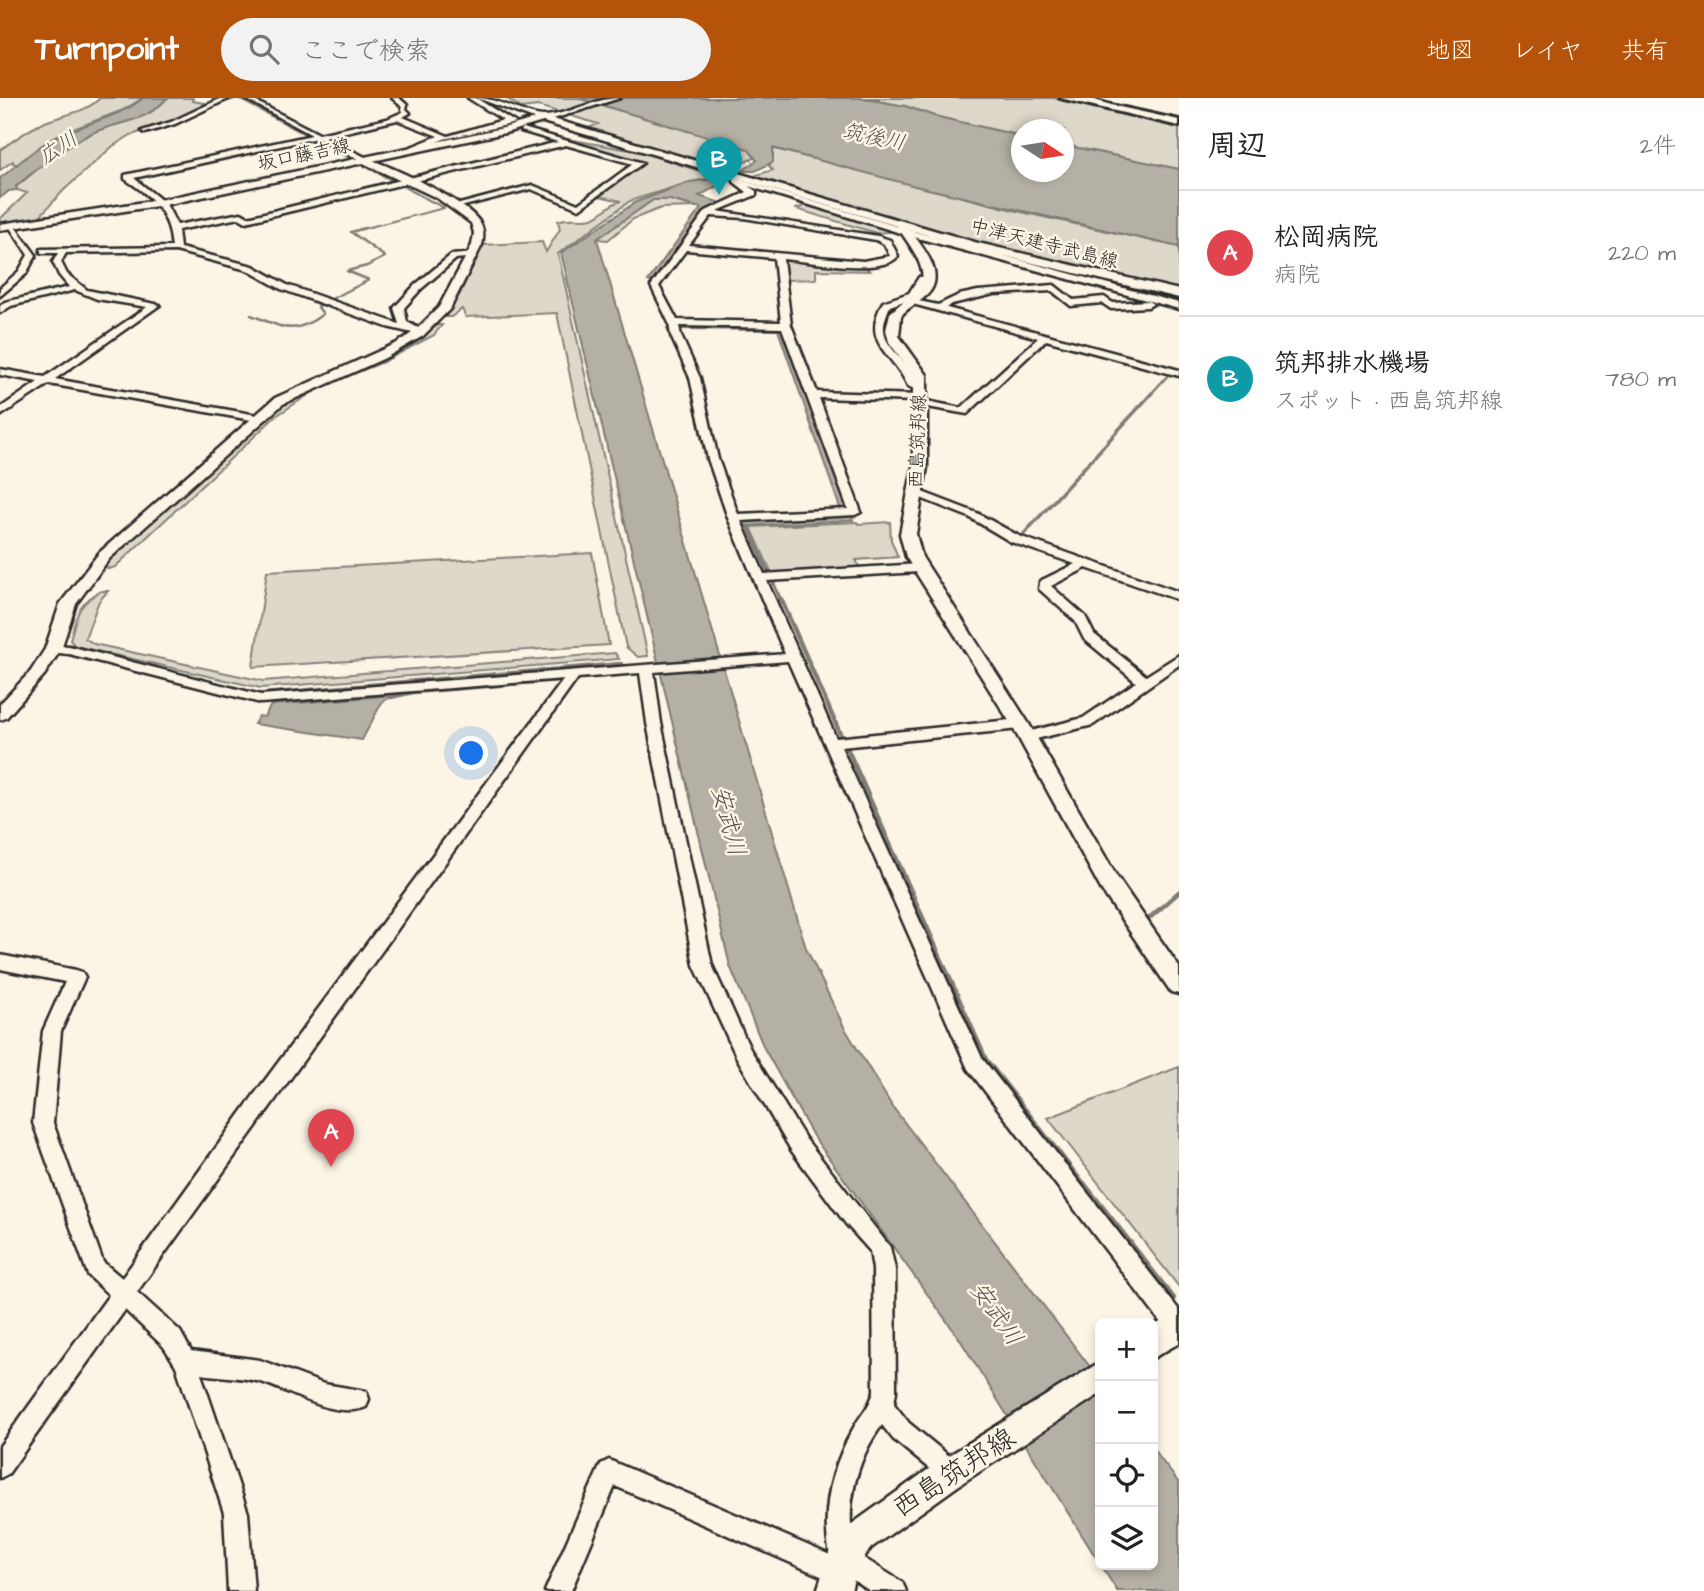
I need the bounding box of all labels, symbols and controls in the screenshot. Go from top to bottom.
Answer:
search box [221,18,711,81]
text: Turnpoint [35,26,179,72]
icon: search [245,30,283,68]
text: ここで検索 [301,33,431,69]
text: 地図 [1426,34,1474,68]
text: レイヤ [1512,34,1583,68]
text: 共有 [1621,34,1669,68]
water label: 筑後川 [840,116,908,158]
north arrow [1011,119,1074,182]
water label: 広川 [32,124,84,172]
text: 周辺 [1207,125,1267,167]
text: 2件 [1640,130,1676,162]
street label: 坂口藤吉線 [255,132,353,178]
pin: B [696,137,742,195]
street label: 中津天建寺武島線 [967,213,1121,275]
text: 松岡病院 [1274,219,1378,255]
text: A [1223,237,1237,269]
text: 220 m [1608,237,1676,269]
text: 病院 [1274,259,1320,291]
text: 筑邦排水機場 [1274,345,1430,381]
text: B [1222,363,1238,395]
text: 780 m [1605,363,1676,395]
text: スポット · 西島筑邦線 [1274,385,1503,417]
street label: 西島筑邦線 [903,393,933,489]
your location [454,736,488,770]
water label: 安武川 [702,782,754,860]
pin: A [308,1109,354,1167]
water label: 安武川 [961,1275,1031,1353]
map controls [1095,1318,1158,1570]
button: + [1095,1318,1158,1381]
button: − [1095,1381,1158,1444]
street label: 西島筑邦線 [885,1419,1023,1527]
button: locate [1095,1444,1158,1507]
button: layers [1095,1507,1158,1570]

